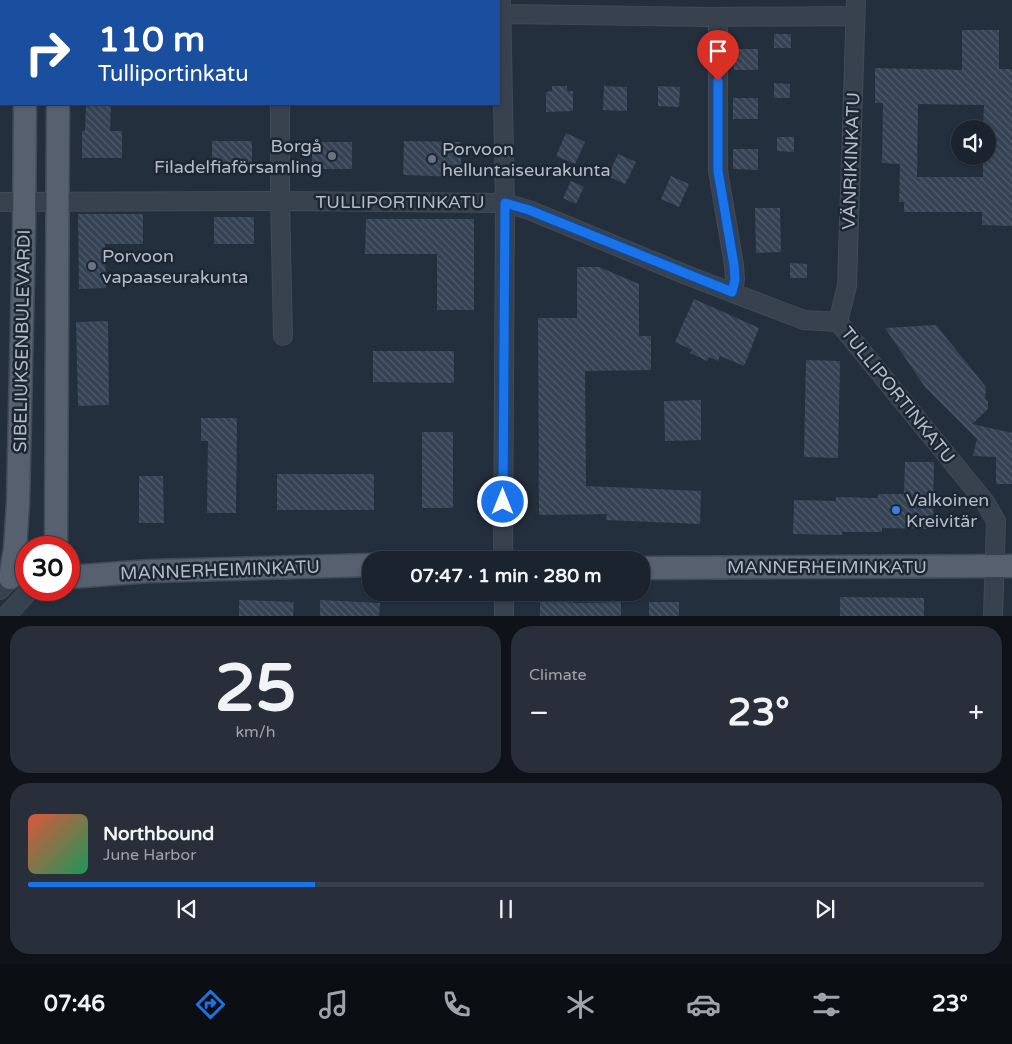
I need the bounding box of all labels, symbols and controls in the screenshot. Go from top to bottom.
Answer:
text: 110 m [98,19,205,61]
icon: right [15,20,80,85]
pin [697,30,739,81]
icon: arrive [704,37,732,65]
text: Tulliportinkatu [98,61,249,87]
street label: VÄNRIKINKATU [838,92,864,230]
map controls [951,120,996,165]
button: sound [951,120,996,165]
place label: Borgå Filadelfiaförsamling [154,135,322,178]
place label: Porvoon helluntaiseurakunta [442,138,611,181]
marker: Borgå Filadelfiaförsamling [326,150,338,162]
marker: Porvoon helluntaiseurakunta [426,153,438,165]
street label: TULLIPORTINKATU [315,191,485,213]
street label: SIBELIUKSENBULEVARDI [9,229,35,453]
place label: Porvoon vapaaseurakunta [102,245,248,288]
marker: Porvoon vapaaseurakunta [86,260,98,272]
street label: TULLIPORTINKATU [836,322,960,468]
position arrow [476,475,528,527]
place label: Valkoinen Kreivitär [906,489,989,532]
marker: Valkoinen Kreivitär [890,504,902,516]
speed limit sign: 30 [15,536,80,601]
street label: MANNERHEIMINKATU [120,556,320,584]
street label: MANNERHEIMINKATU [727,556,927,578]
text: 07:47 · 1 min · 280 m [410,565,602,587]
text: 25 [215,650,296,729]
text: Climate [529,665,587,685]
text: 23° [728,690,790,736]
text: − [529,696,549,730]
text: + [968,696,984,730]
text: km/h [235,722,276,742]
text: Northbound [103,823,214,845]
text: June Harbor [103,845,196,865]
icon: previous [173,895,201,923]
icon: pause [492,895,520,923]
icon: next [811,895,839,923]
icon: directions [193,987,228,1022]
icon: music [316,987,351,1022]
icon: phone [439,987,474,1022]
icon: climate [563,987,598,1022]
icon: car [686,987,721,1022]
icon: filters [809,987,844,1022]
text: 07:46 [44,991,105,1017]
text: 23° [932,991,968,1017]

